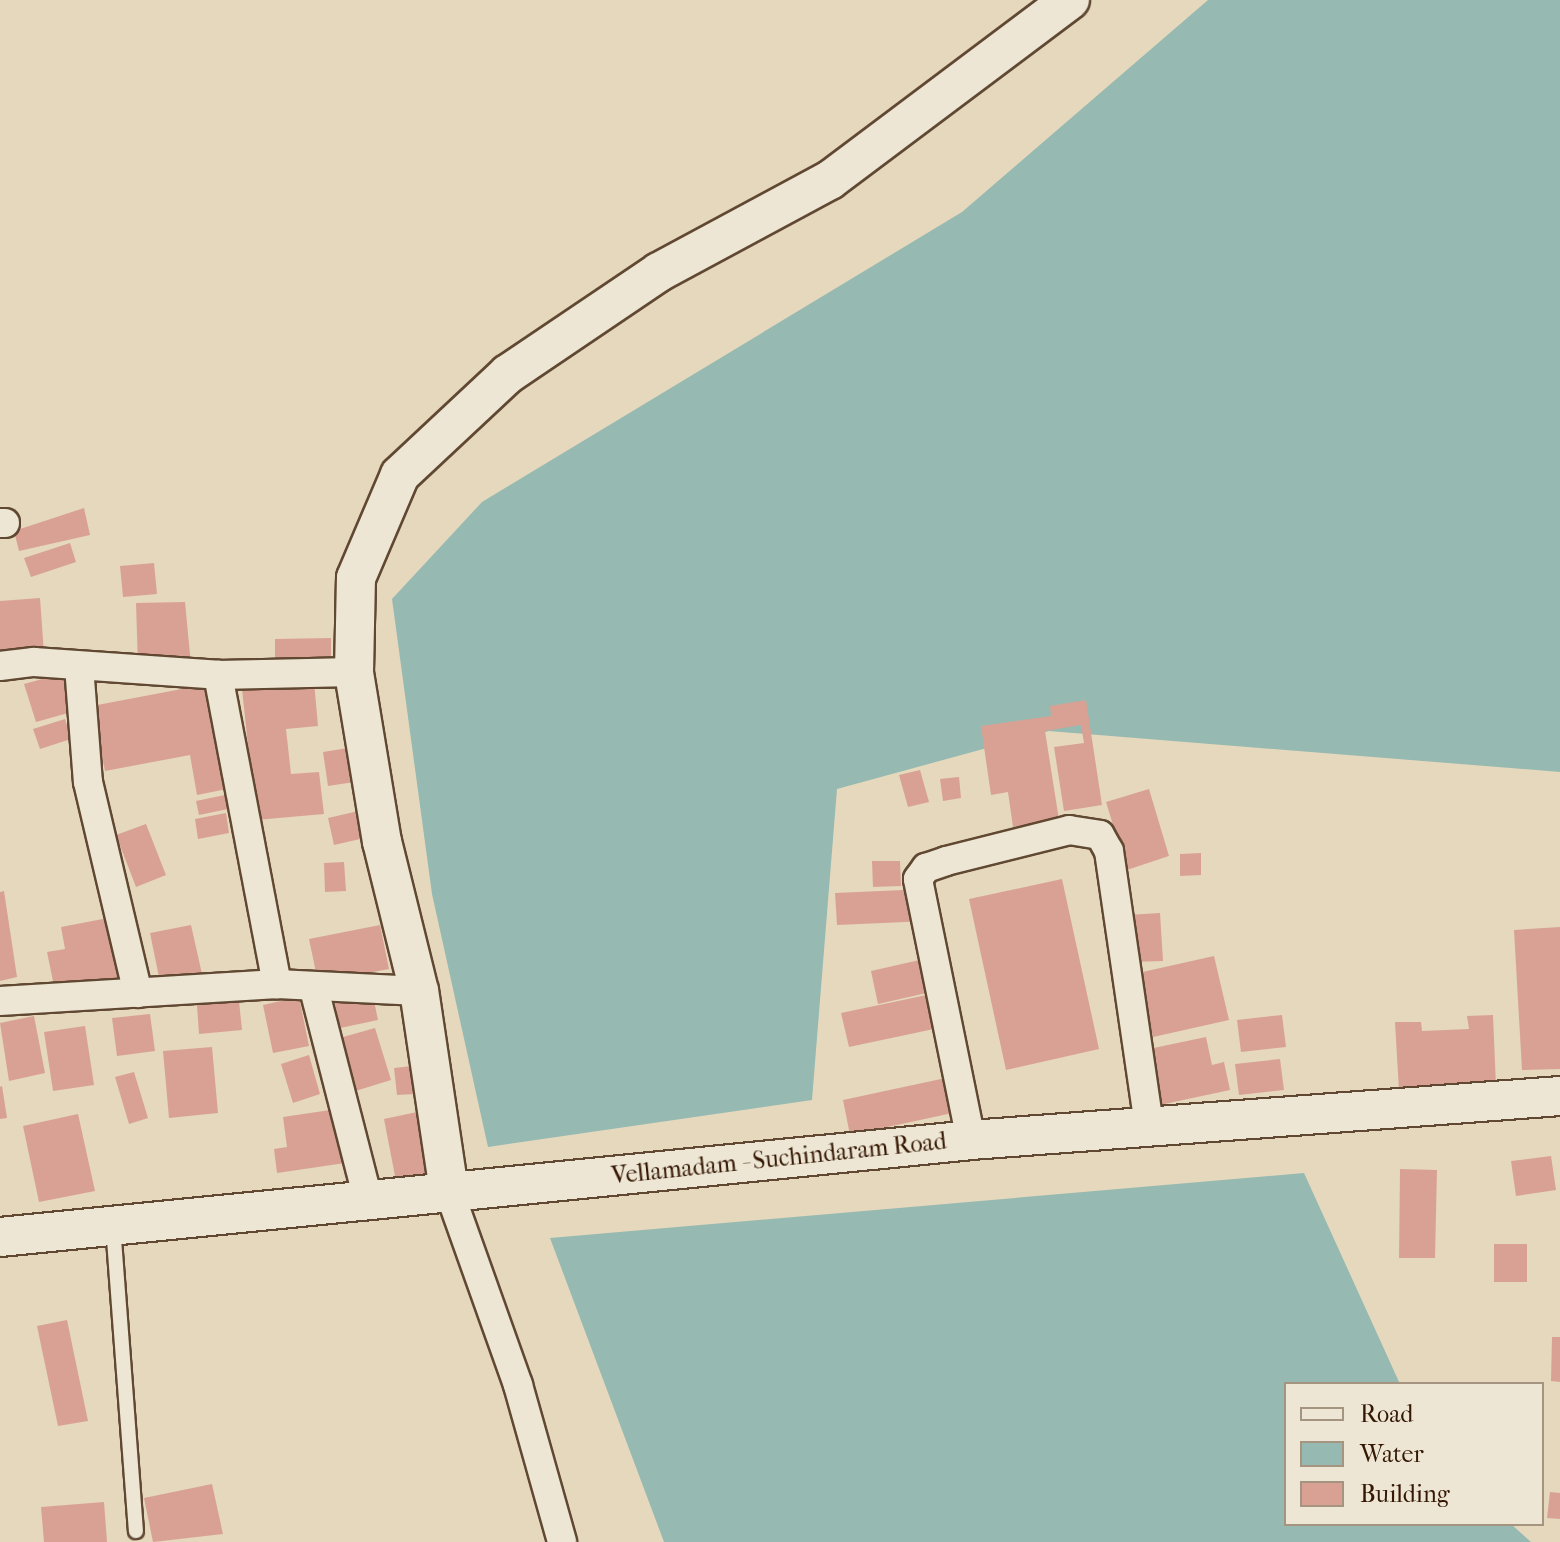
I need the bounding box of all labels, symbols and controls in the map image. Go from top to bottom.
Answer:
street label: Vellamadam - Suchindaram Road [610,1127,948,1191]
legend [1284,1382,1544,1526]
text: Road [1360,1400,1413,1428]
text: Water [1360,1440,1424,1468]
text: Building [1360,1480,1450,1508]

